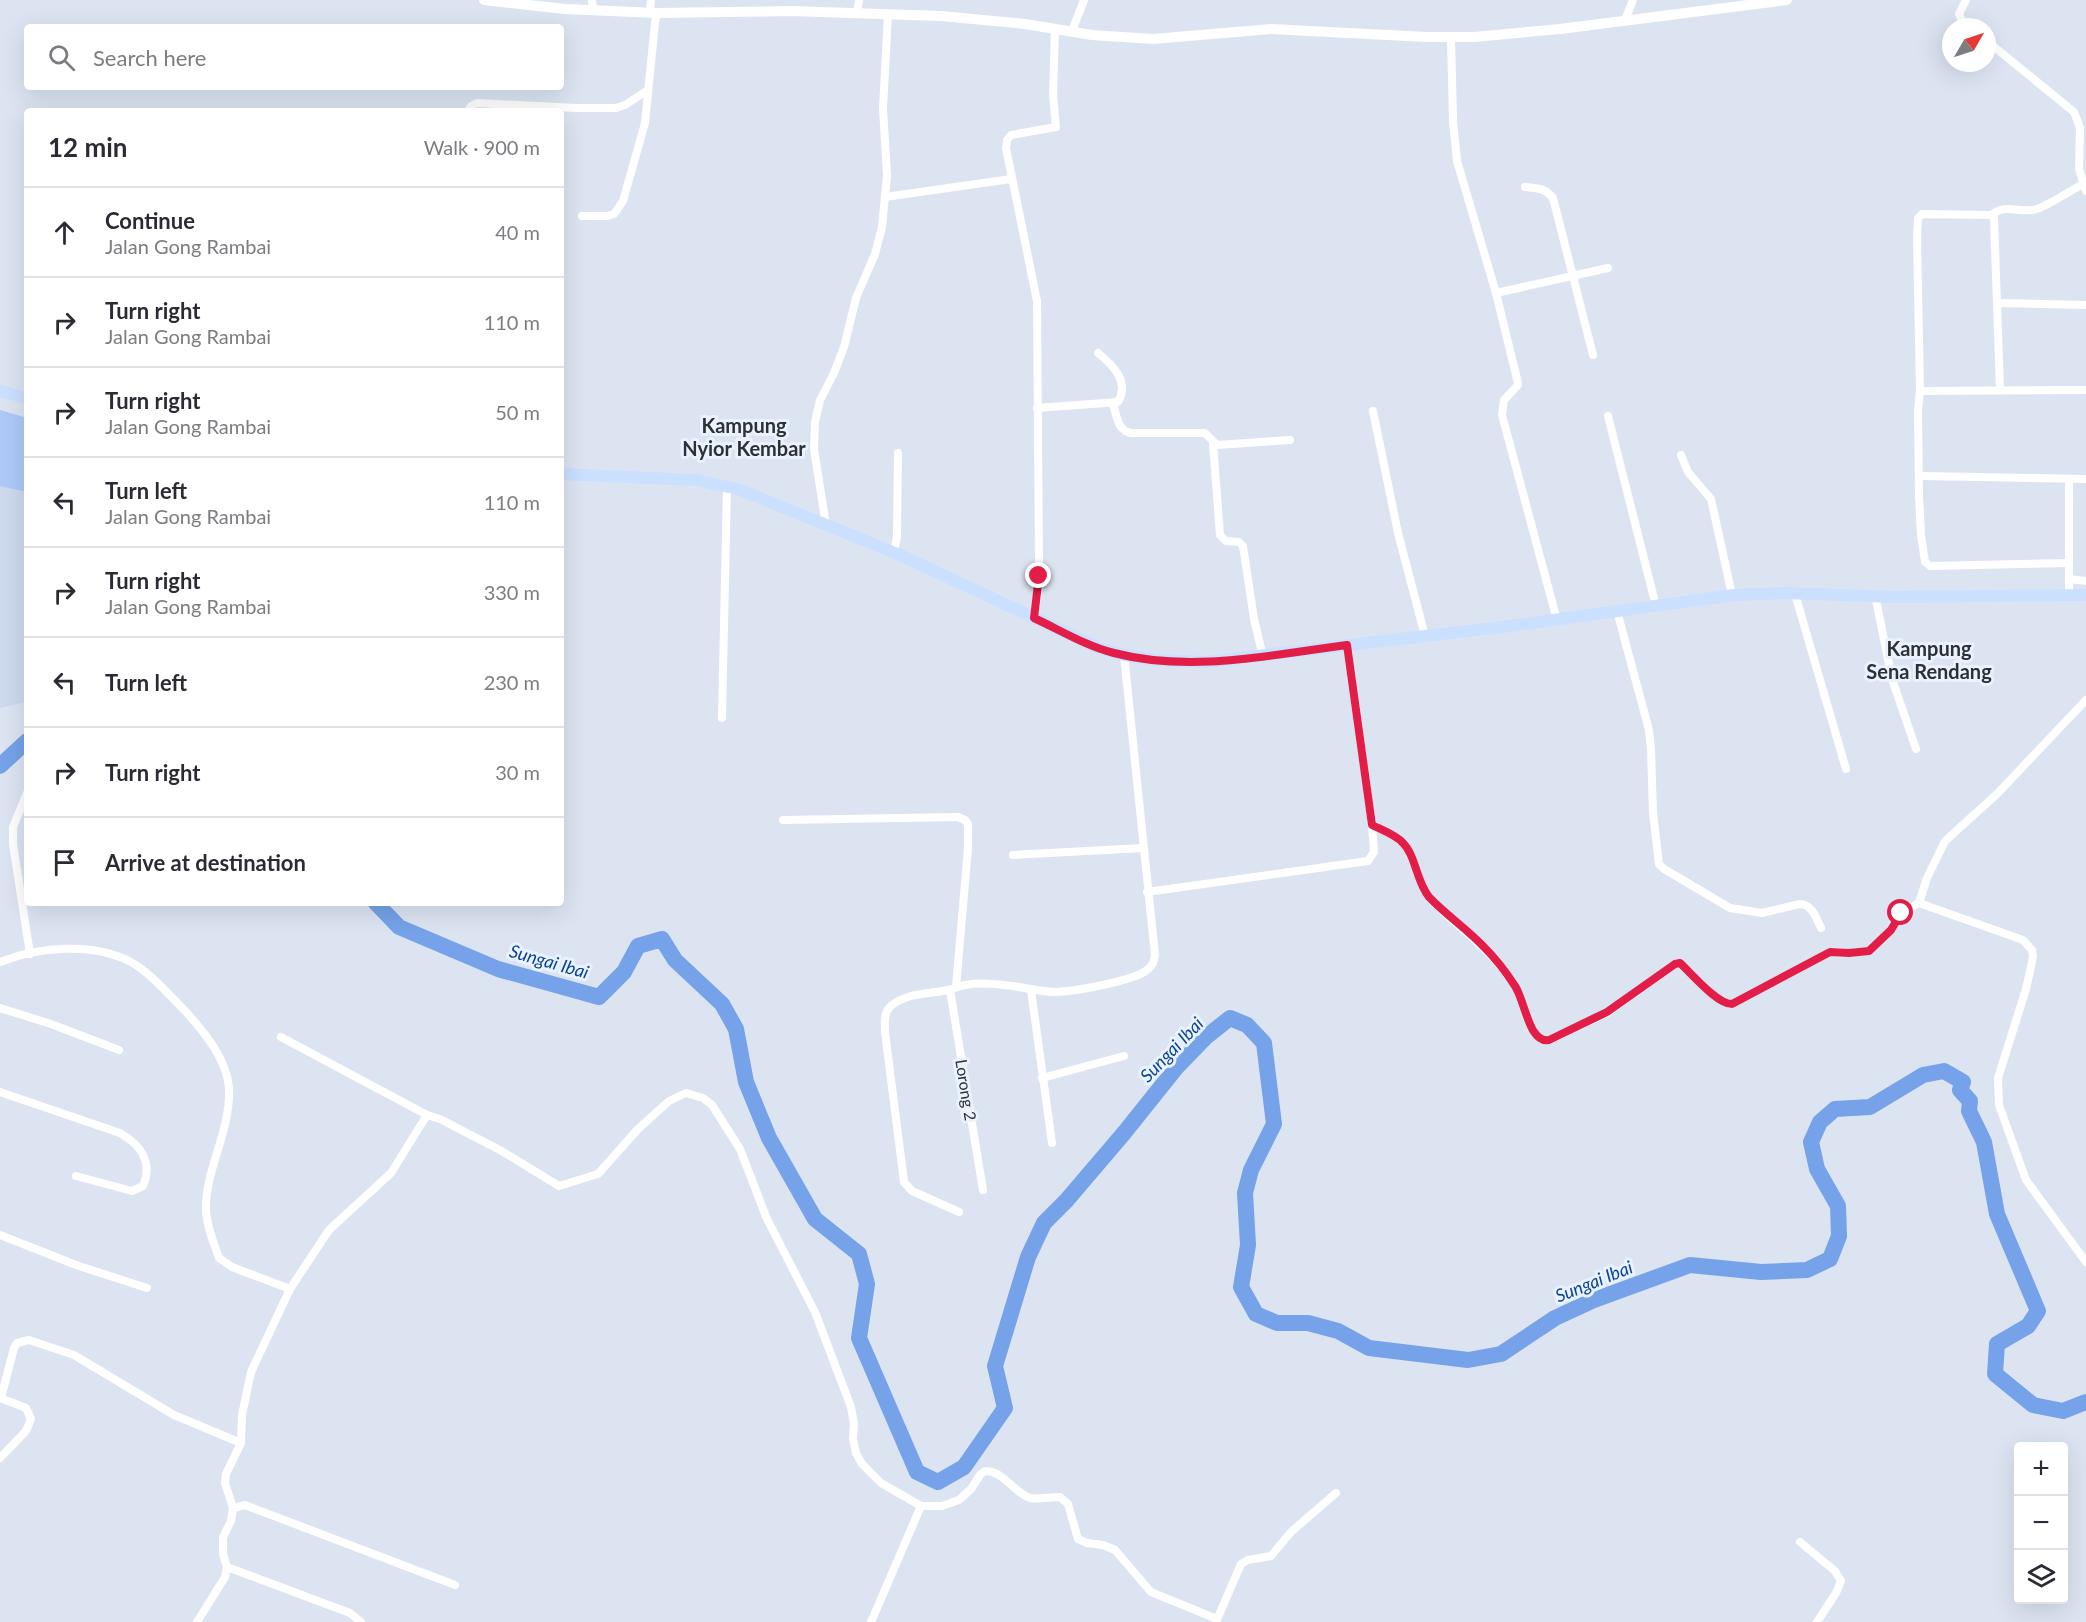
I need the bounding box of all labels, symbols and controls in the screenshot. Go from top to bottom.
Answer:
north arrow [1942,18,1996,72]
search box [24,24,564,90]
icon: search [45,41,78,74]
text: Search here [93,44,206,71]
text: 12 min [48,131,128,163]
text: Walk · 900 m [424,135,540,159]
text: Continue [105,207,195,234]
icon: ahead [48,216,81,249]
text: 40 m [495,220,540,244]
text: Jalan Gong Rambai [105,234,271,258]
text: Turn right [105,297,200,324]
icon: right [48,306,81,339]
text: 110 m [484,310,540,334]
text: Jalan Gong Rambai [105,324,271,348]
text: Turn right [105,387,200,414]
icon: right [48,396,81,429]
text: 50 m [495,400,540,424]
district label: Kampung Nyior Kembar [682,413,806,460]
text: Jalan Gong Rambai [105,414,271,438]
text: Turn left [105,477,187,504]
icon: left [48,486,81,519]
text: 110 m [484,490,540,514]
text: Jalan Gong Rambai [105,504,271,528]
route end [1025,562,1051,588]
text: Turn right [105,567,200,594]
icon: right [48,576,81,609]
text: 330 m [484,580,540,604]
text: Jalan Gong Rambai [105,594,271,618]
district label: Kampung Sena Rendang [1866,636,1992,683]
icon: left [48,666,81,699]
text: Turn left [105,669,187,696]
text: 230 m [484,670,540,694]
icon: right [48,756,81,789]
text: Turn right [105,759,200,786]
text: 30 m [495,760,540,784]
icon: arrive [48,846,81,879]
text: Arrive at destination [105,849,306,876]
route start [1887,899,1913,925]
water label: Sungai Ibai [507,939,592,983]
water label: Sungai Ibai [1135,1012,1208,1086]
street label: Lorong 2 [952,1058,981,1122]
water label: Sungai Ibai [1552,1256,1636,1307]
map controls [2014,1442,2068,1604]
button: + [2014,1442,2068,1496]
button: − [2014,1496,2068,1550]
button: layers [2014,1550,2068,1604]

